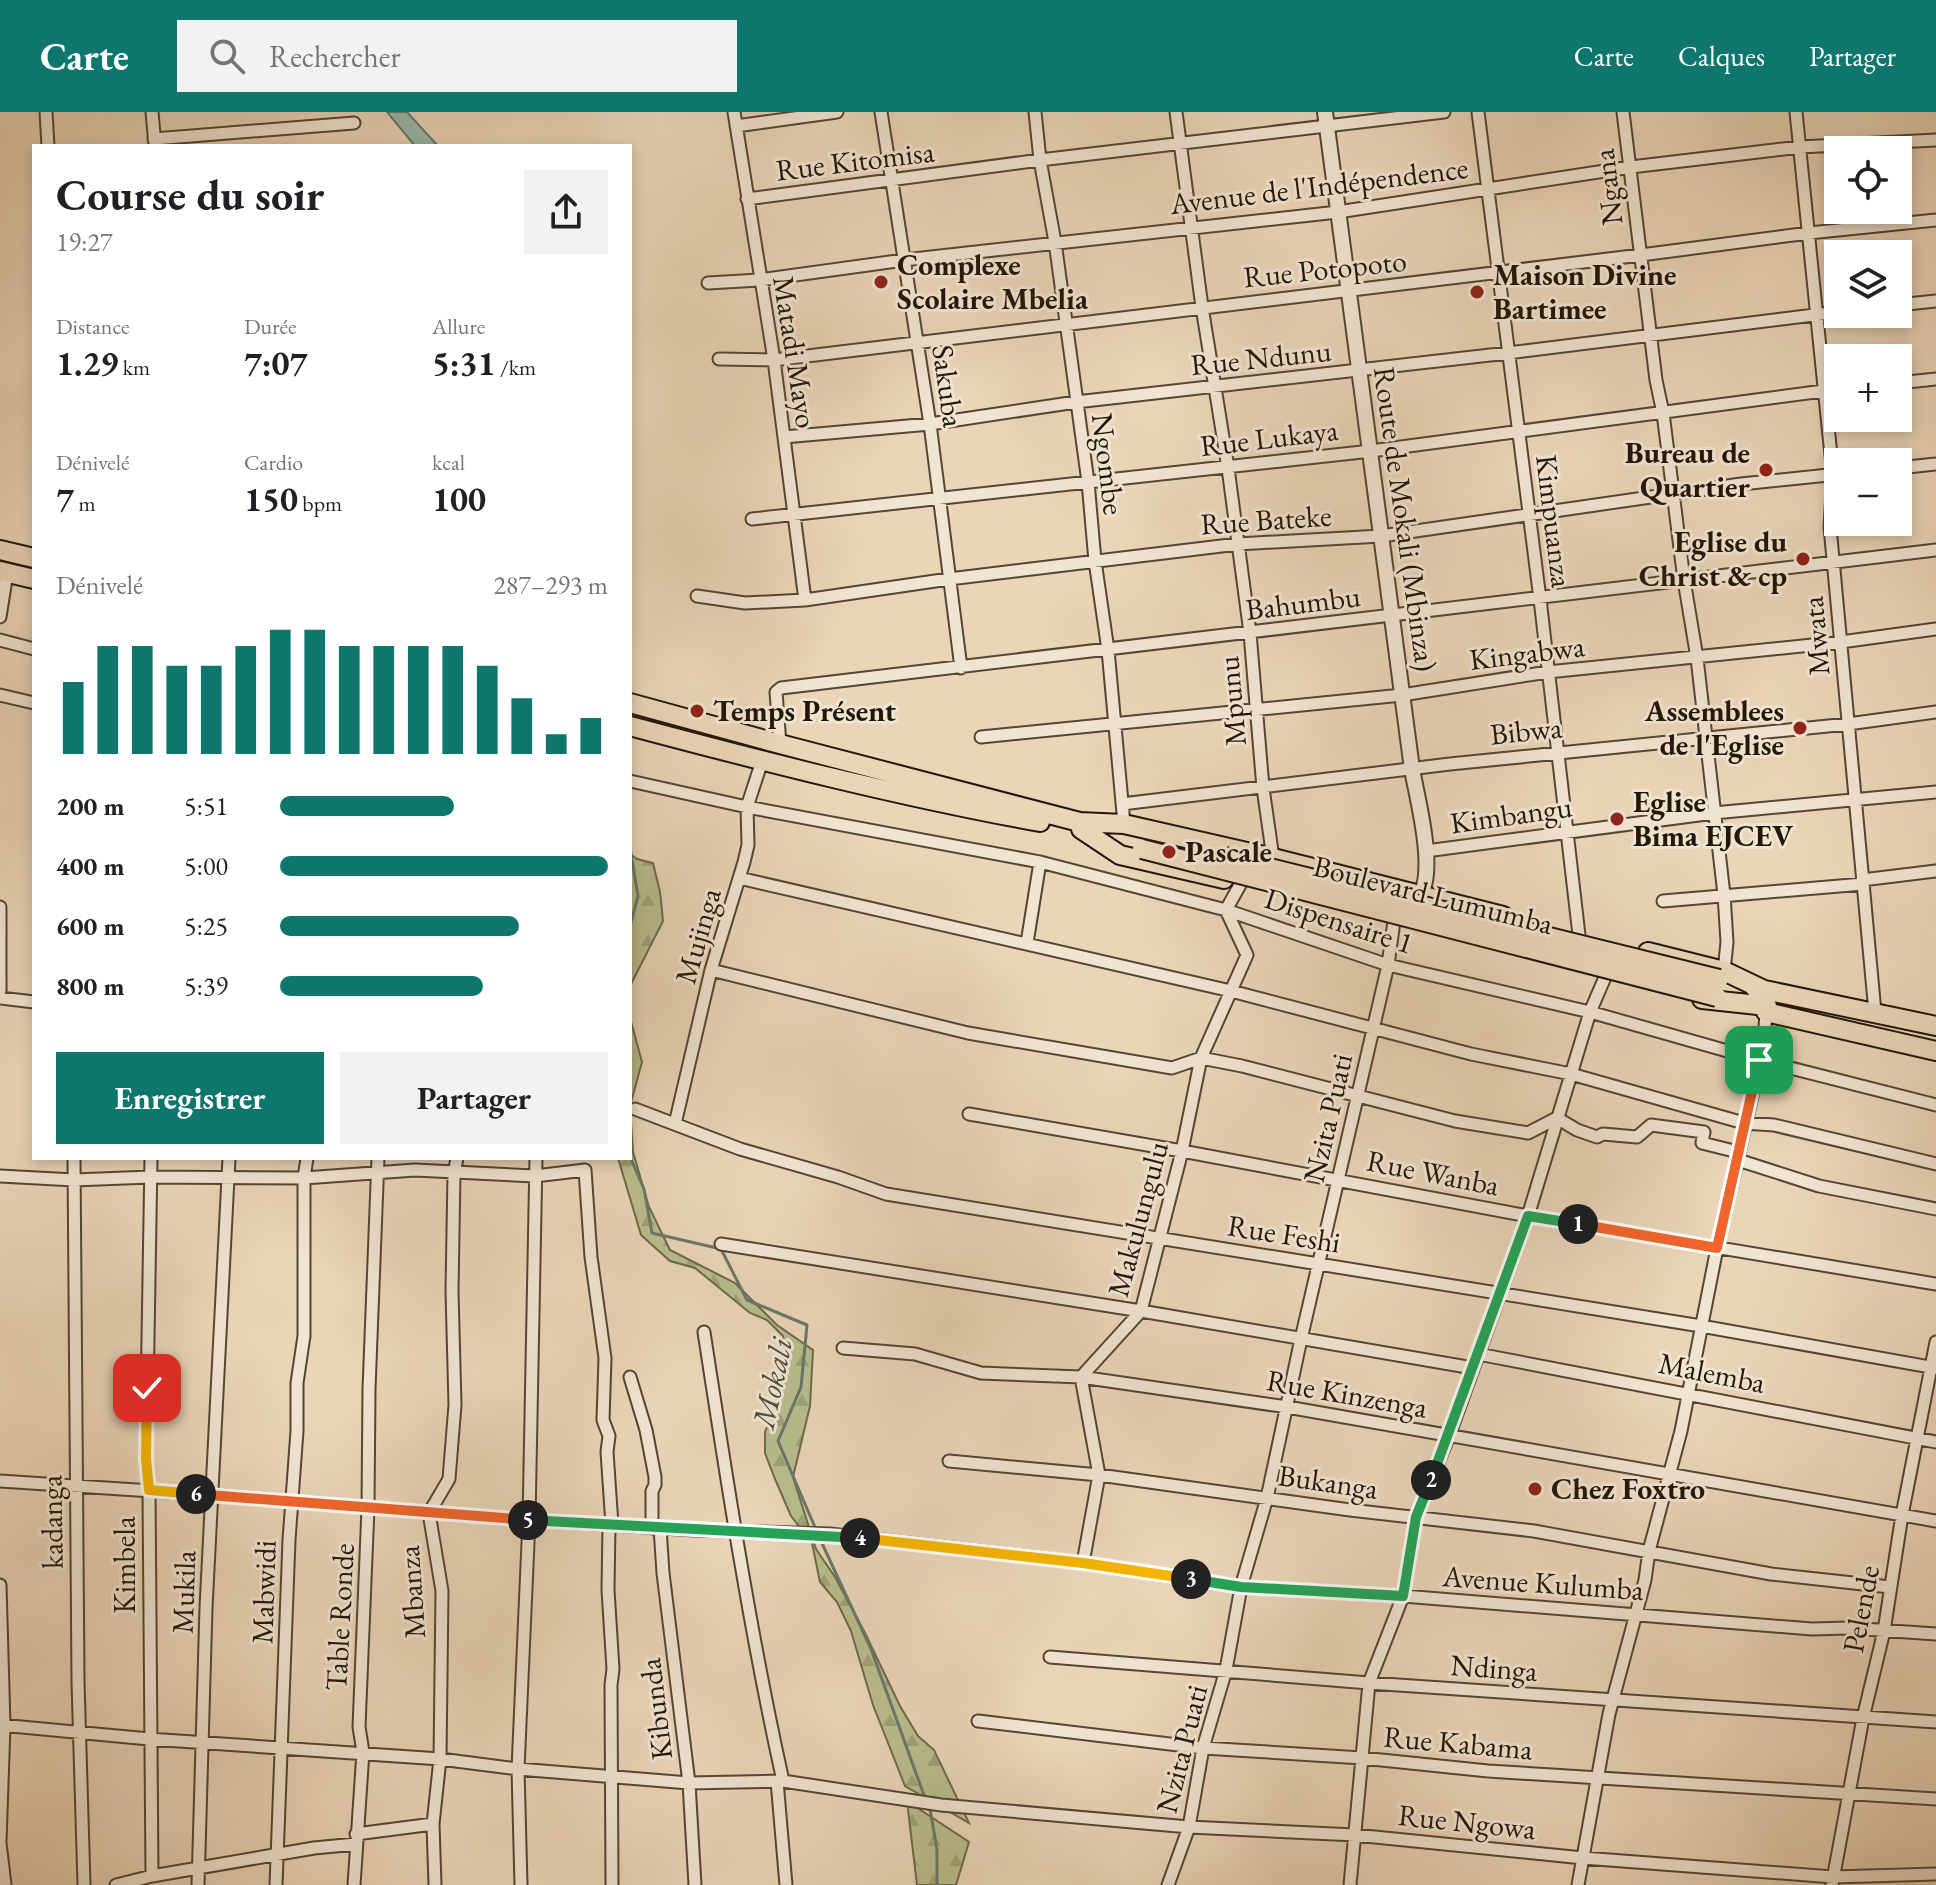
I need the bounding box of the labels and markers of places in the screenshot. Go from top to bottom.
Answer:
place label: Complexe Scolaire Mbelia [897,245,1089,318]
place label: Maison Divine Bartimee [1493,255,1677,328]
marker: Complexe Scolaire Mbelia [872,273,890,291]
marker: Maison Divine Bartimee [1468,283,1486,301]
place label: Bureau de Quartier [1625,433,1751,506]
marker: Bureau de Quartier [1757,461,1775,479]
place label: Eglise du Christ & cp [1639,522,1787,595]
marker: Eglise du Christ & cp [1794,550,1812,568]
place label: Temps Présent [713,691,897,730]
place label: Assemblees de l'Eglise [1644,691,1784,764]
marker: Temps Présent [688,702,706,720]
marker: Assemblees de l'Eglise [1791,719,1809,737]
place label: Eglise Bima EJCEV [1633,782,1794,855]
marker: Eglise Bima EJCEV [1608,810,1626,828]
place label: Pascale [1185,832,1272,871]
marker: Pascale [1160,843,1178,861]
pin [1725,1026,1793,1094]
pin: 1 [1558,1204,1598,1244]
pin [113,1354,181,1422]
pin: 2 [1411,1460,1451,1500]
place label: Chez Foxtro [1551,1469,1705,1508]
pin: 6 [176,1474,216,1514]
marker: Chez Foxtro [1526,1480,1544,1498]
pin: 5 [508,1500,548,1540]
pin: 4 [840,1518,880,1558]
pin: 3 [1171,1559,1211,1599]

